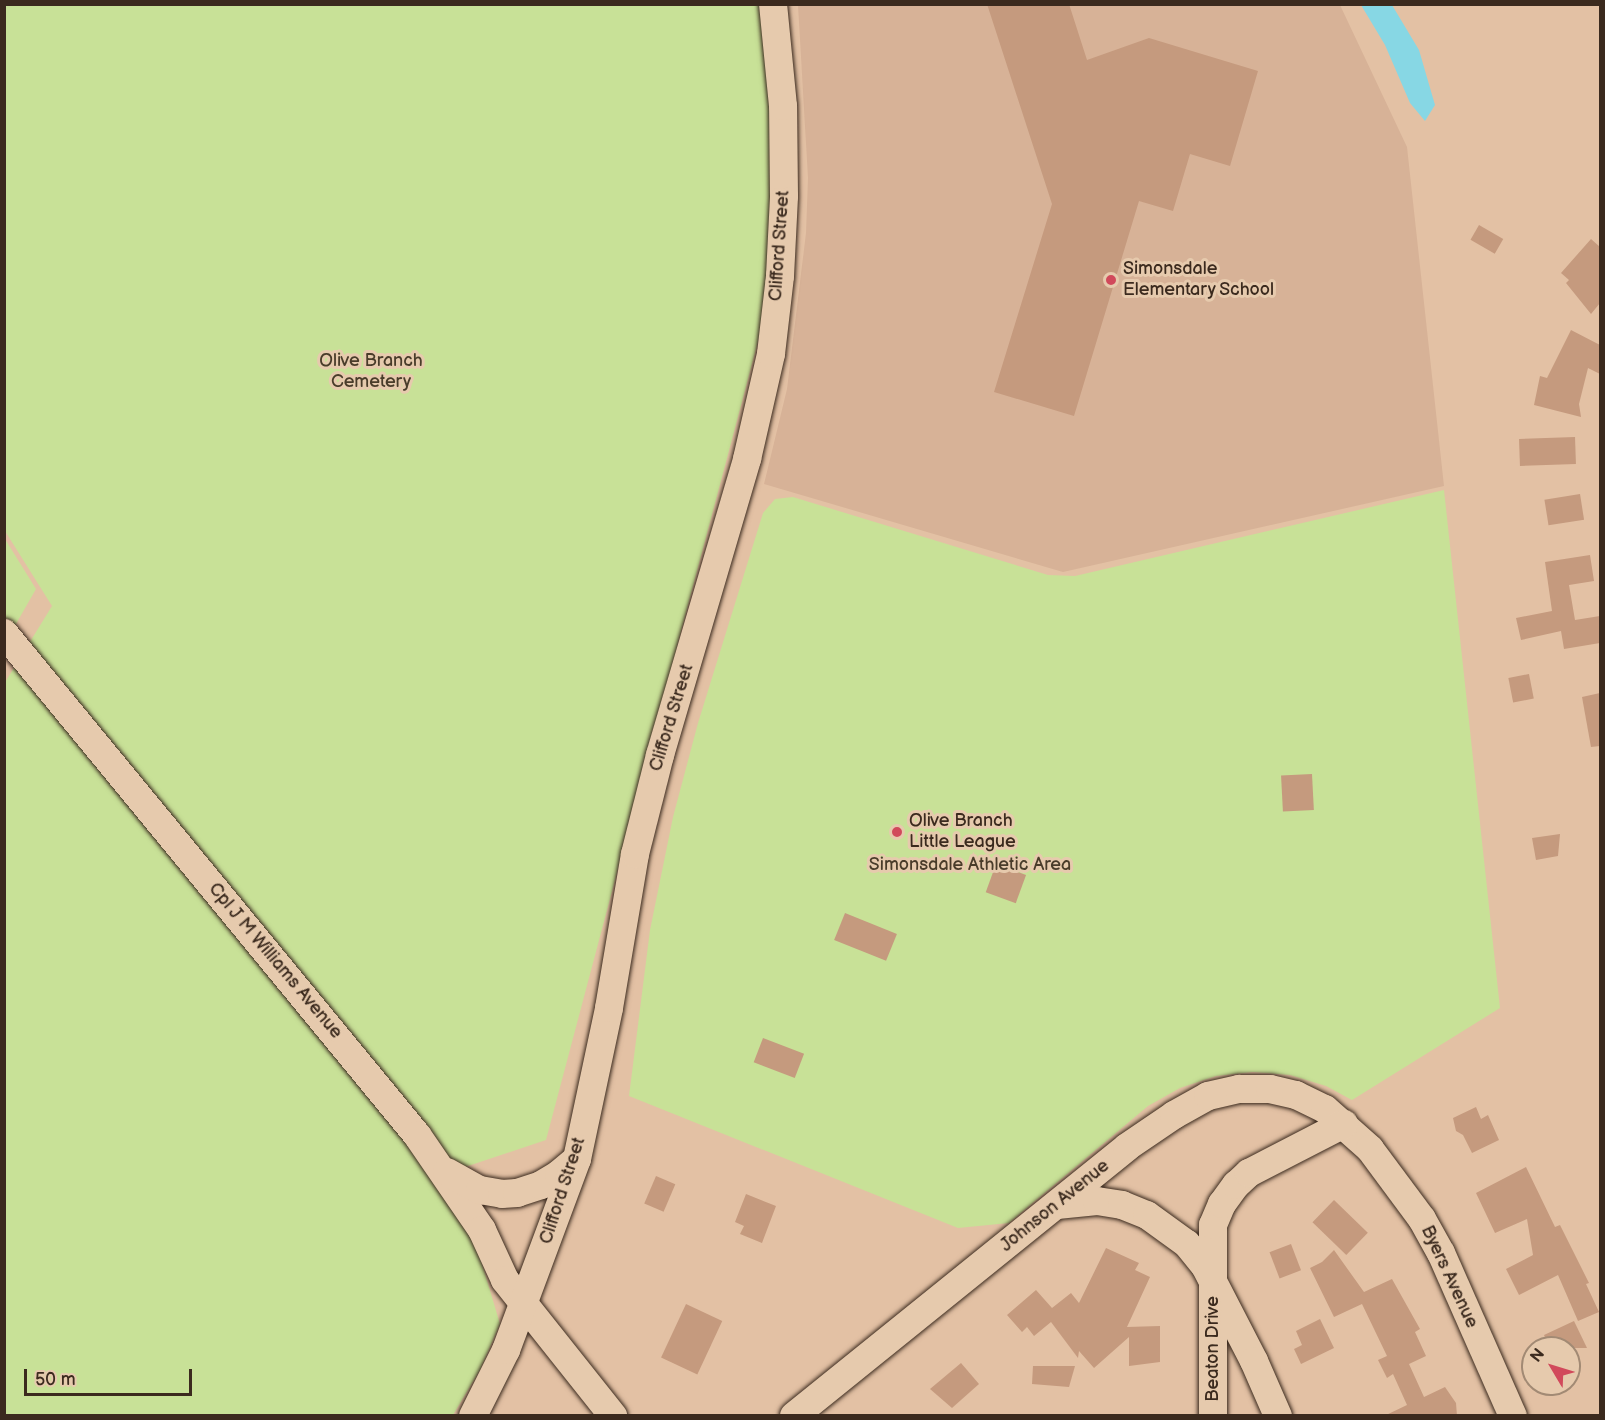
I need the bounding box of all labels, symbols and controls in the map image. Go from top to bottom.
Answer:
street label: Clifford Street [765,190,795,302]
place label: Simonsdale Elementary School [1123,259,1276,302]
marker: Simonsdale Elementary School [1104,273,1118,287]
park label: Olive Branch Cemetery [319,351,423,394]
street label: Clifford Street [645,662,699,774]
place label: Olive Branch Little League [909,811,1016,854]
marker: Olive Branch Little League [890,825,904,839]
park label: Simonsdale Athletic Area [869,854,1071,876]
street label: Cpl J M Williams Avenue [203,878,347,1044]
street label: Clifford Street [536,1135,590,1247]
street label: Johnson Avenue [996,1155,1114,1257]
street label: Byers Avenue [1416,1222,1482,1332]
street label: Beaton Drive [1202,1296,1224,1402]
north arrow [1521,1336,1581,1396]
text: N [1527,1345,1549,1366]
scale bar [27,1357,195,1395]
text: 50 m [35,1369,76,1390]

